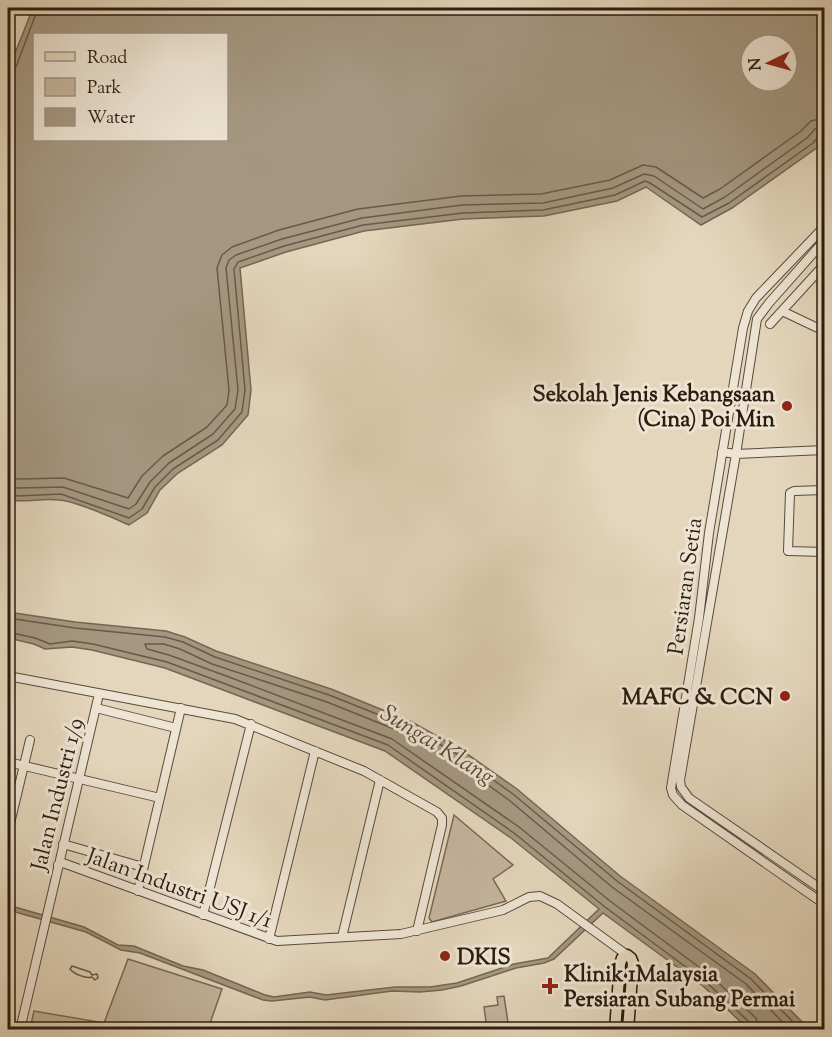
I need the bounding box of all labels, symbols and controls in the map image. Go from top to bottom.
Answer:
legend [33,33,228,141]
north arrow [739,33,799,93]
text: Road [87,46,127,72]
text: N [745,57,769,71]
text: Park [87,76,122,102]
text: Water [87,106,136,132]
place label: Sekolah Jenis Kebangsaan (Cina) Poi Min [533,380,775,437]
marker: Sekolah Jenis Kebangsaan (Cina) Poi Min [780,399,794,413]
street label: Persiaran Setia [662,516,712,657]
place label: MAFC & CCN [622,683,773,715]
marker: MAFC & CCN [778,689,792,703]
water label: Sungai Klang [373,697,501,794]
street label: Jalan Industri 1/9 [24,715,93,875]
street label: Jalan Industri USJ 1/1 [81,841,277,938]
place label: DKIS [457,943,511,975]
marker: DKIS [438,949,452,963]
place label: Klinik 1Malaysia Persiaran Subang Permai [564,960,796,1017]
marker: Klinik 1Malaysia Persiaran Subang Permai [541,977,559,995]

